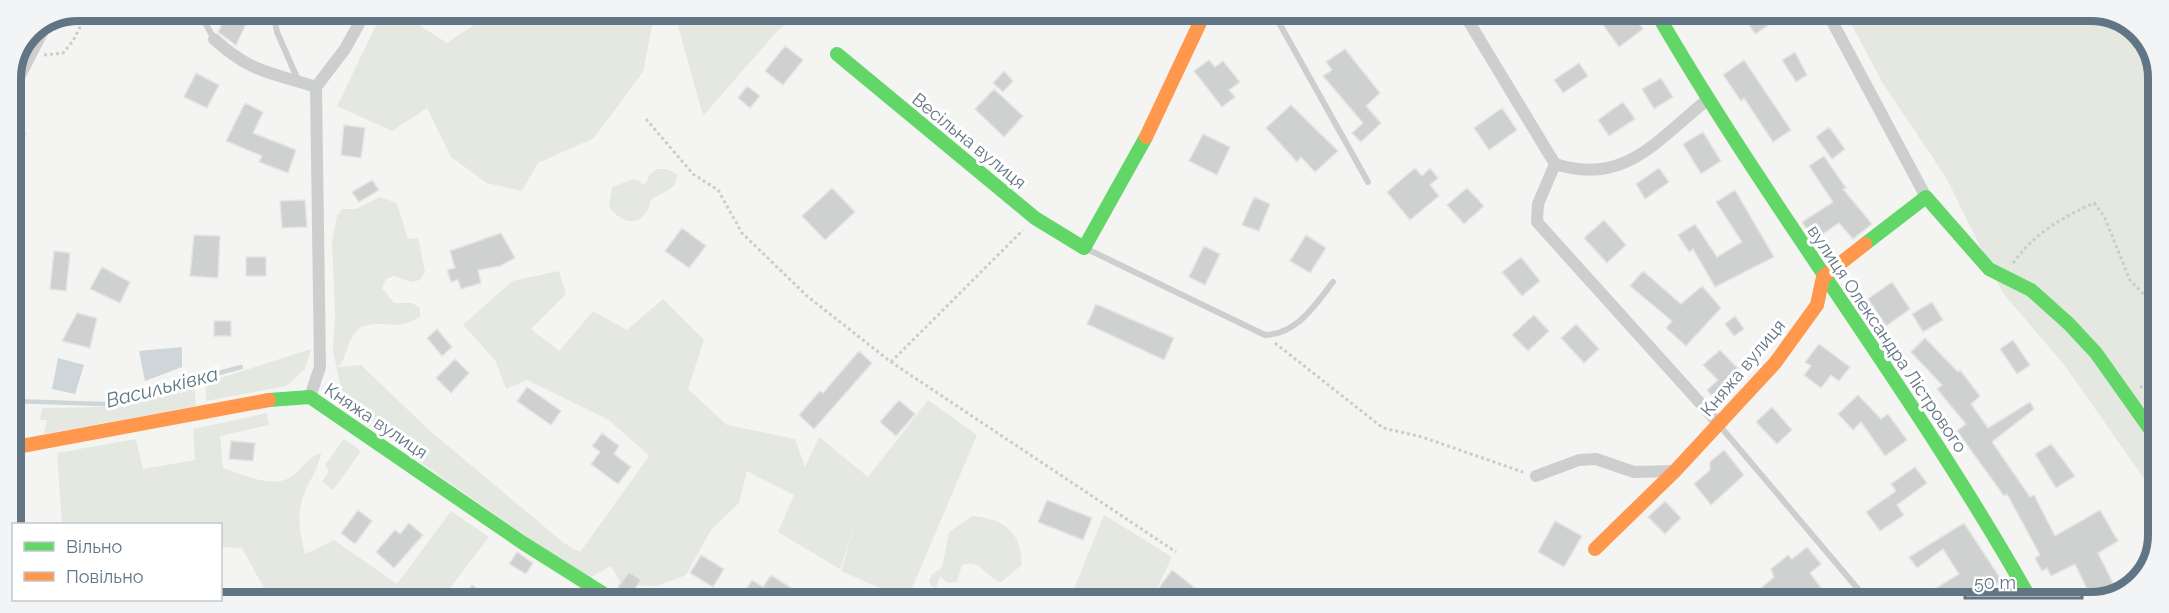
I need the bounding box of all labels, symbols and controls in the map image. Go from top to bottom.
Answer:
street label: Весільна вулиця [908,88,1030,193]
street label: вулиця Олександра Лістрового [1803,221,1972,457]
street label: Княжа вулиця [1696,315,1789,420]
water label: Васильківка [103,361,221,413]
street label: Княжа вулиця [321,378,432,463]
legend [12,523,222,601]
text: Вільно [66,536,122,557]
scale bar [1965,562,2082,600]
text: Повільно [66,566,144,587]
text: 50 m [1974,572,2016,593]

